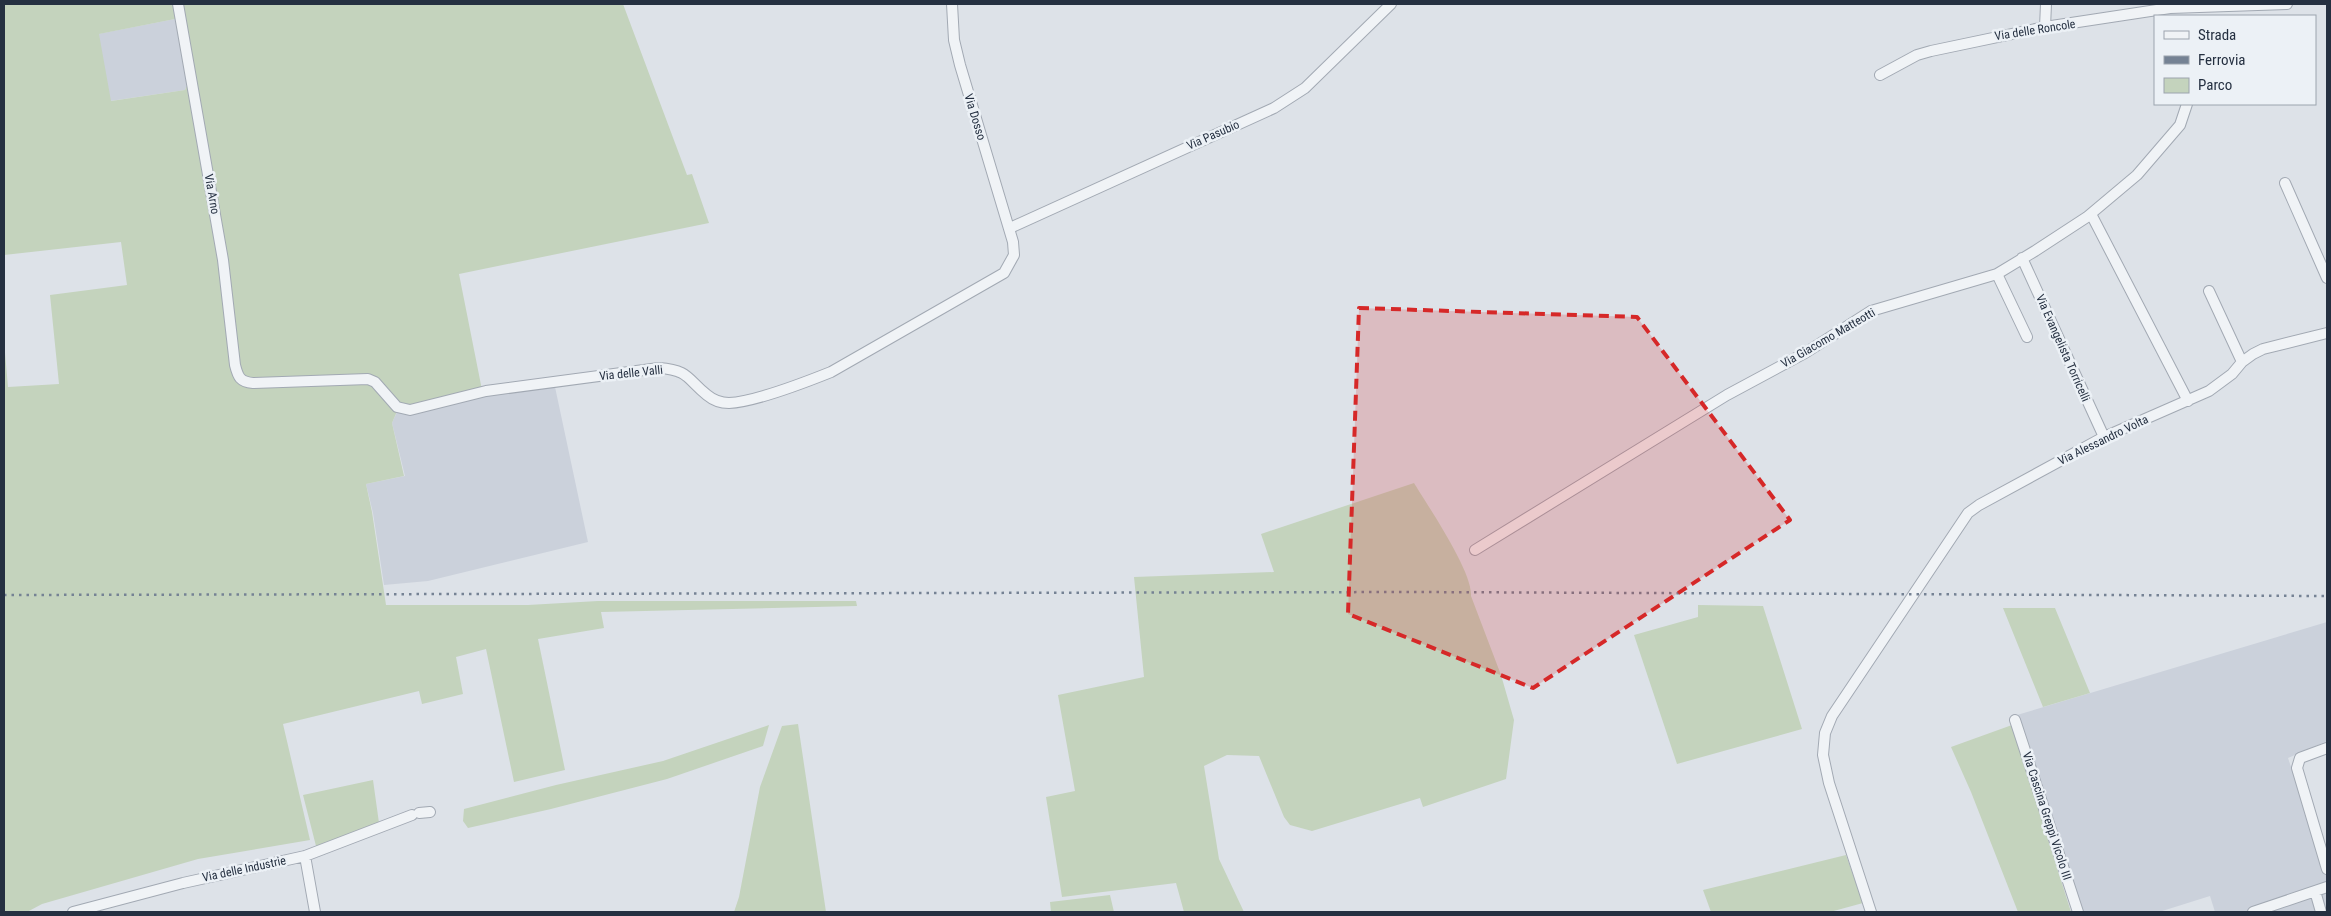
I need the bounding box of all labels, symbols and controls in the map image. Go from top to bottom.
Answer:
legend [2154,15,2316,105]
street label: Via delle Roncole [1994,17,2077,43]
text: Strada [2198,26,2236,44]
text: Ferrovia [2198,51,2246,69]
text: Parco [2198,76,2232,94]
street label: Via Dosso [961,92,989,142]
street label: Via Pasubio [1184,117,1242,153]
street label: Via Arno [202,173,222,215]
street label: Via Evangelista Torricelli [2033,292,2093,404]
street label: Via Giacomo Matteotti [1778,305,1878,371]
street label: Via delle Valli [598,363,664,383]
street label: Via Alessandro Volta [2056,412,2151,468]
street label: Via Cascina Greppi Vicolo III [2020,750,2074,882]
street label: Via delle Industrie [201,853,287,885]

